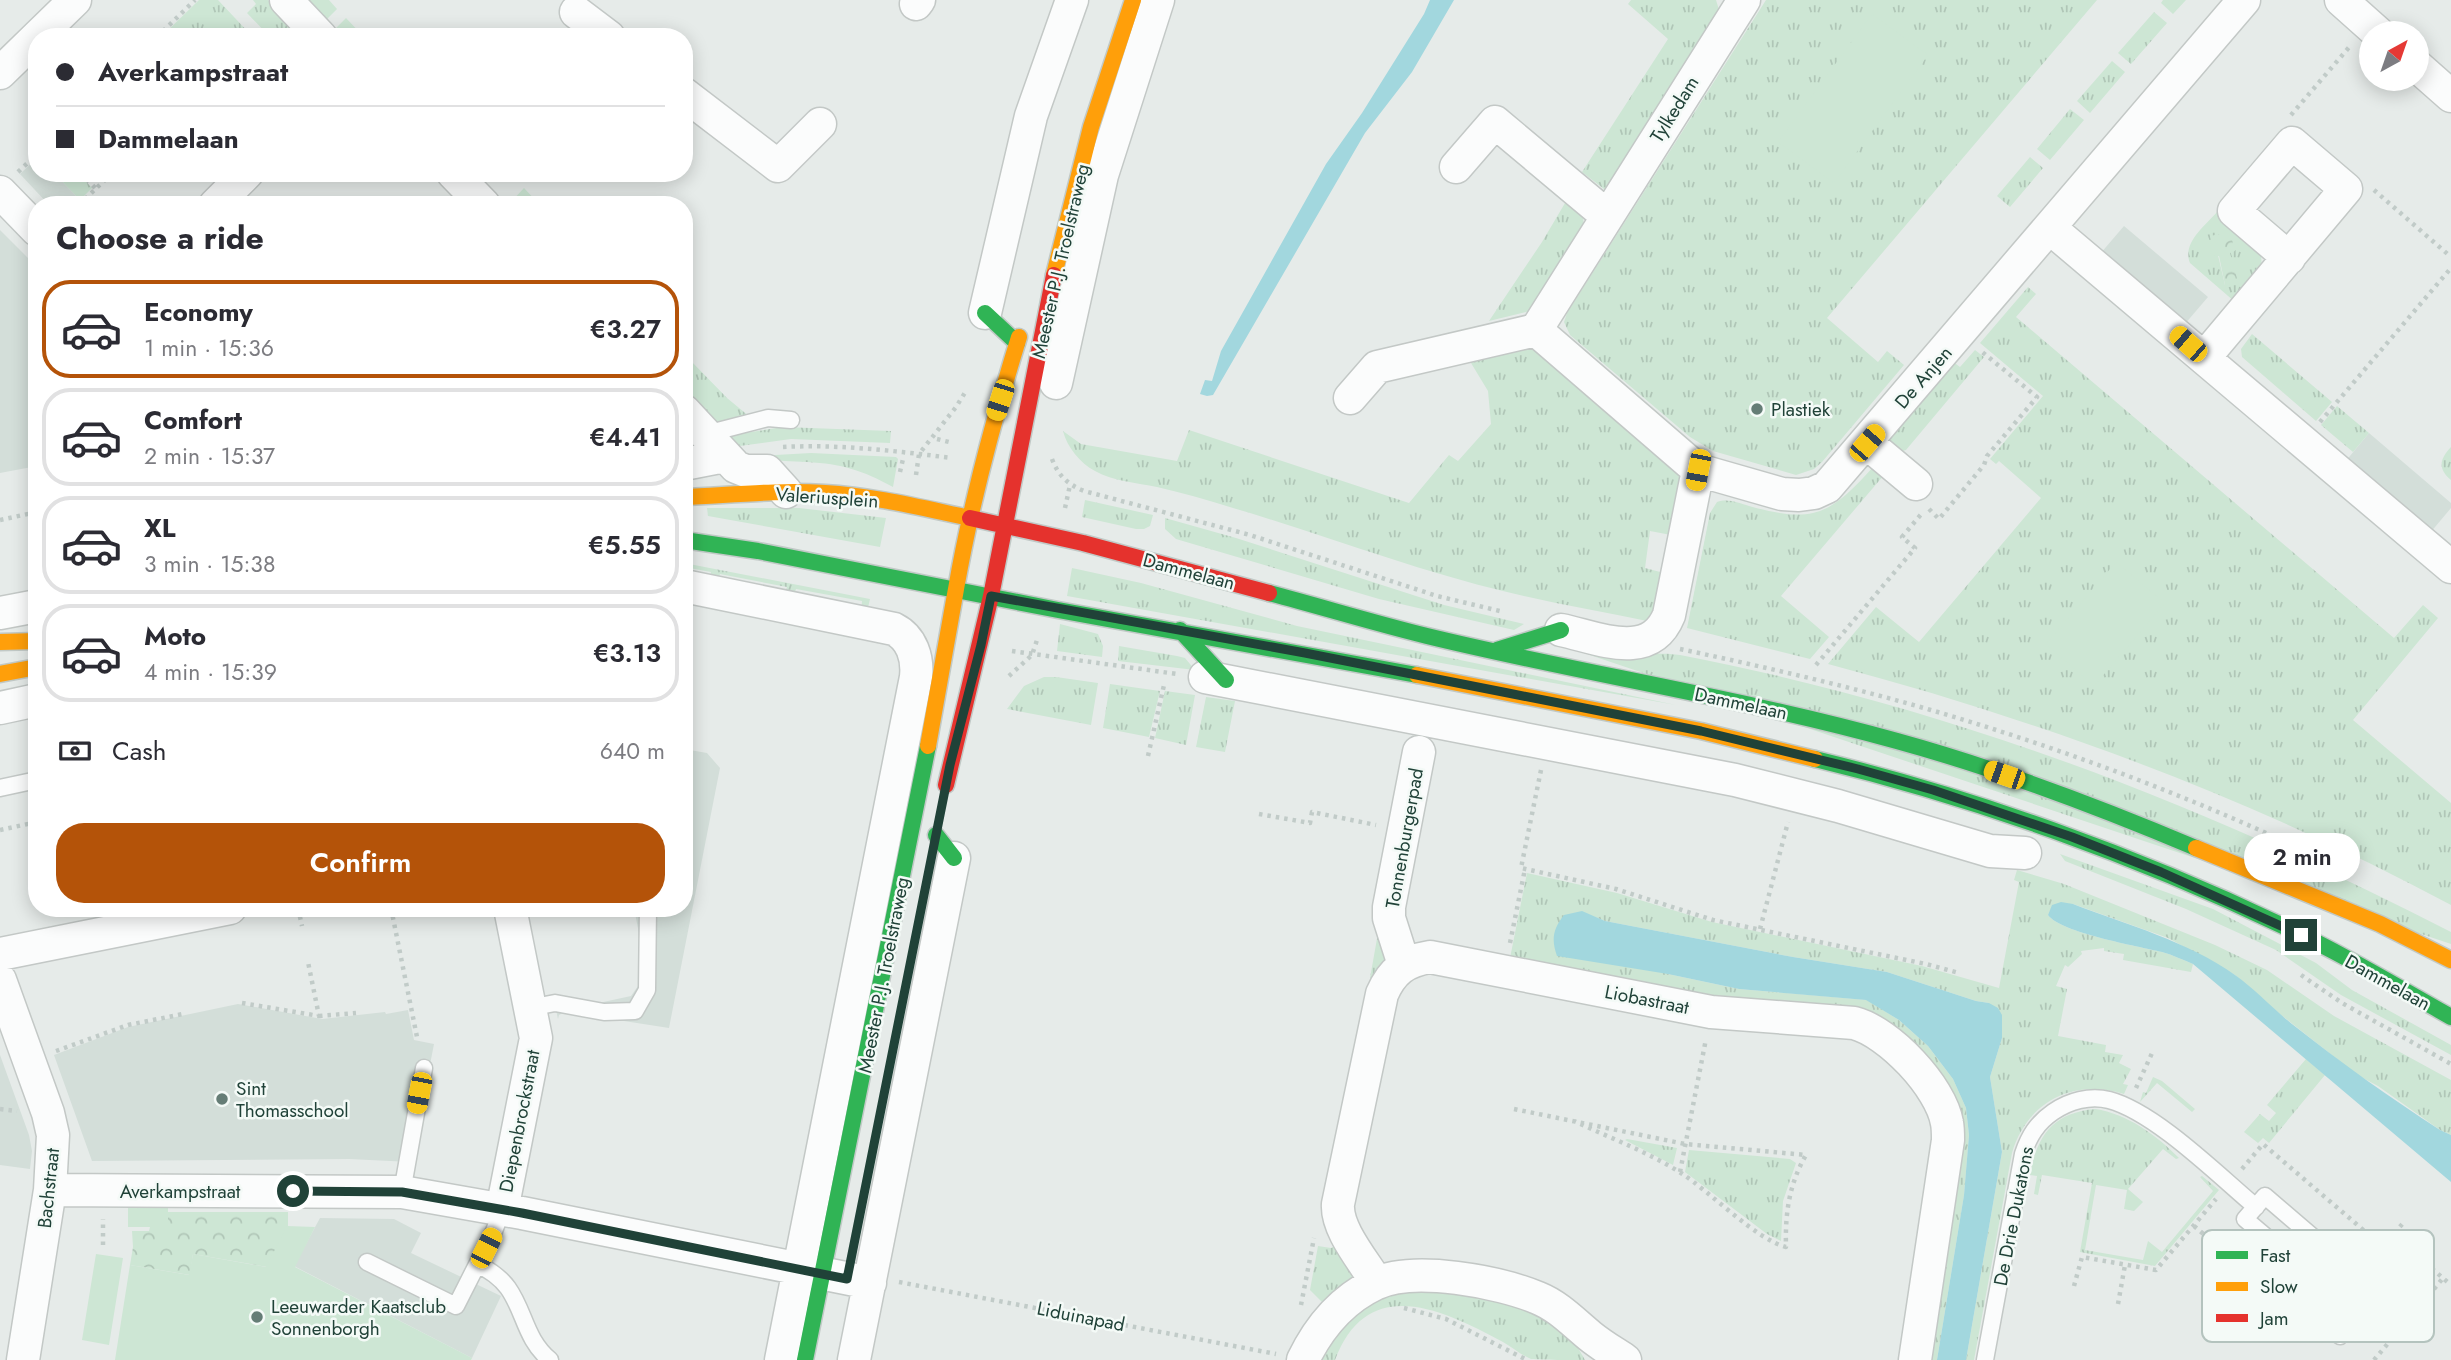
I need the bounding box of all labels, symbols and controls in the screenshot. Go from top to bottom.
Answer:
north arrow [2359,21,2429,91]
map controls [2359,21,2429,91]
text: Averkampstraat [98,53,288,91]
street label: Tylkedam [1643,71,1705,148]
text: Dammelaan [98,120,239,158]
street label: Meester P.J. Troelstraweg [1025,161,1096,361]
text: Choose a ride [56,215,264,261]
text: Economy [144,293,253,331]
icon: car [60,298,123,361]
text: €3.27 [590,310,661,348]
car [2166,322,2211,366]
text: 1 min · 15:36 [144,331,274,365]
street label: De Anjen [1888,340,1958,415]
car [984,377,1017,423]
place label: Plastiek [1771,396,1831,423]
text: Comfort [144,401,242,439]
marker: Plastiek [1749,401,1765,417]
icon: car [60,406,123,469]
text: €4.41 [589,418,661,456]
car [1846,420,1889,466]
text: 2 min · 15:37 [144,439,275,473]
car [1684,447,1713,493]
street label: Valeriusplein [775,480,879,515]
text: XL [144,509,176,547]
icon: car [60,514,123,577]
text: €5.55 [588,526,661,564]
street label: Dammelaan [1140,546,1238,597]
text: 3 min · 15:38 [144,547,276,581]
text: Moto [144,617,206,655]
icon: car [60,622,123,685]
text: €3.13 [593,634,661,672]
text: 4 min · 15:39 [144,655,277,689]
street label: Dammelaan [1692,681,1790,726]
icon: cash [56,732,94,770]
text: Cash [112,732,166,770]
text: 640 m [600,734,665,768]
car [1981,758,2028,792]
street label: Tonnenburgerpad [1379,766,1430,910]
button: Confirm [56,823,665,903]
callout: 2 min [2243,834,2359,883]
text: 2 min [2272,840,2332,874]
street label: Meester P.J. Troelstraweg [851,875,916,1075]
route end [2285,919,2317,951]
street label: Dammelaan [2340,948,2435,1017]
street label: Liobastraat [1602,978,1692,1021]
street label: Diepenbrockstraat [492,1047,547,1195]
car [405,1070,434,1116]
place label: Sint Thomasschool [236,1075,349,1124]
marker: Sint Thomasschool [214,1091,230,1107]
street label: De Drie Dukatons [1987,1144,2040,1288]
street label: Bachstraat [31,1146,66,1229]
route start [277,1175,309,1207]
street label: Averkampstraat [120,1178,241,1205]
car [468,1225,505,1271]
legend [2202,1230,2434,1342]
text: Fast [2260,1242,2291,1269]
text: Slow [2260,1273,2298,1300]
place label: Leeuwarder Kaatsclub Sonnenborgh [271,1293,446,1342]
street label: Liduinapad [1035,1295,1127,1338]
text: Jam [2257,1305,2289,1332]
marker: Leeuwarder Kaatsclub Sonnenborgh [249,1309,265,1325]

